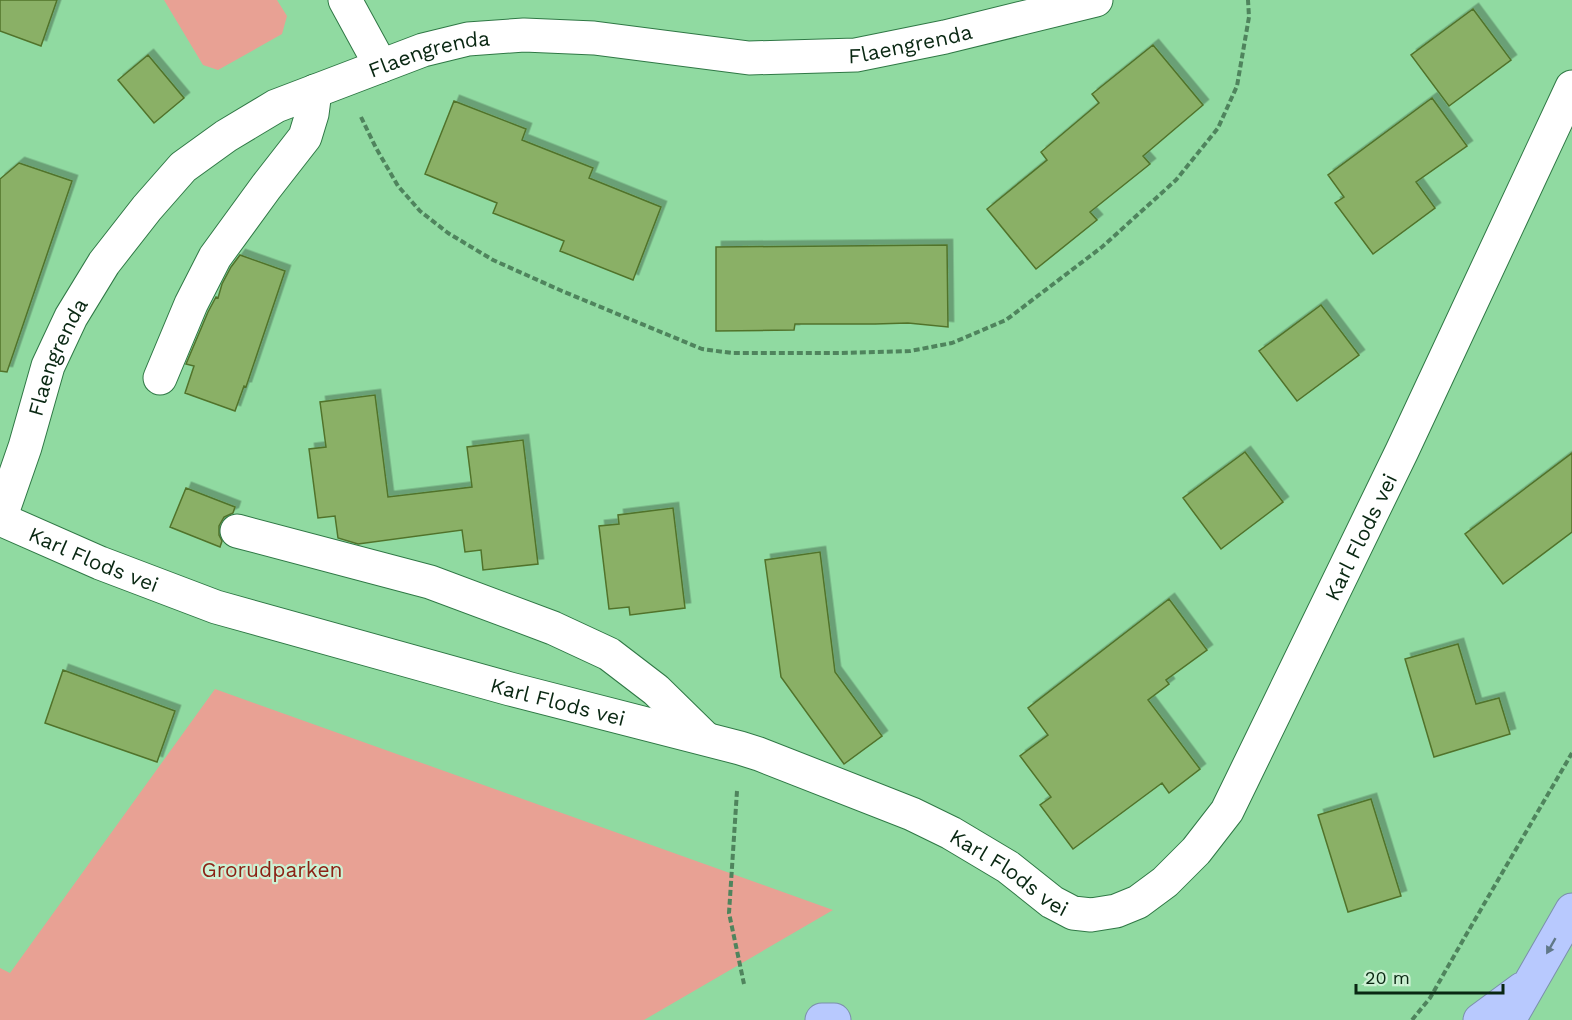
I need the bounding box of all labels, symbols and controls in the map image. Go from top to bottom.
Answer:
street label: Flaengrenda [848,18,975,68]
street label: Flaengrenda [365,25,491,82]
street label: Flaengrenda [22,293,92,419]
street label: Karl Flods vei [1319,469,1402,604]
street label: Karl Flods vei [25,521,162,597]
street label: Karl Flods vei [488,672,628,731]
street label: Karl Flods vei [946,823,1073,921]
park label: Grorudparken [202,857,343,882]
one-way arrow [1546,938,1556,955]
scale bar [1356,957,1503,995]
text: 20 m [1365,967,1410,988]

